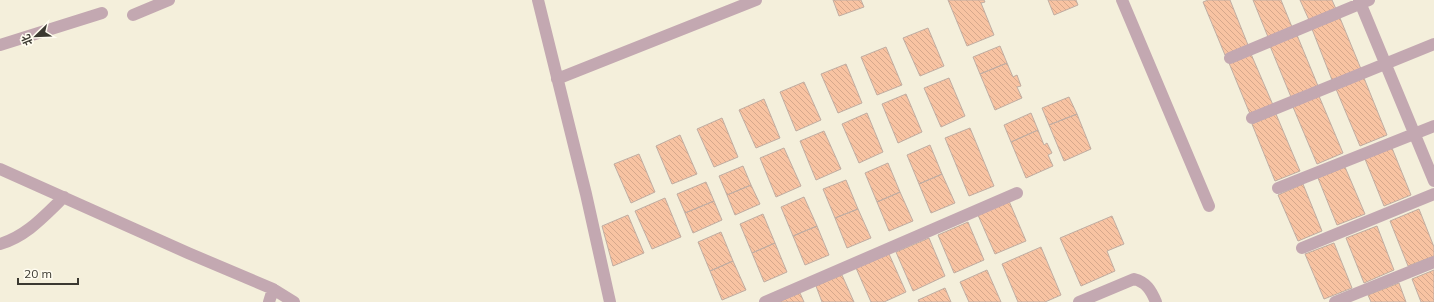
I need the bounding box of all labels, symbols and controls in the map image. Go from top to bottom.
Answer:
north arrow [16,16,56,56]
text: 北 [18,32,35,48]
scale bar [18,260,78,286]
text: 20 m [24,266,52,281]

